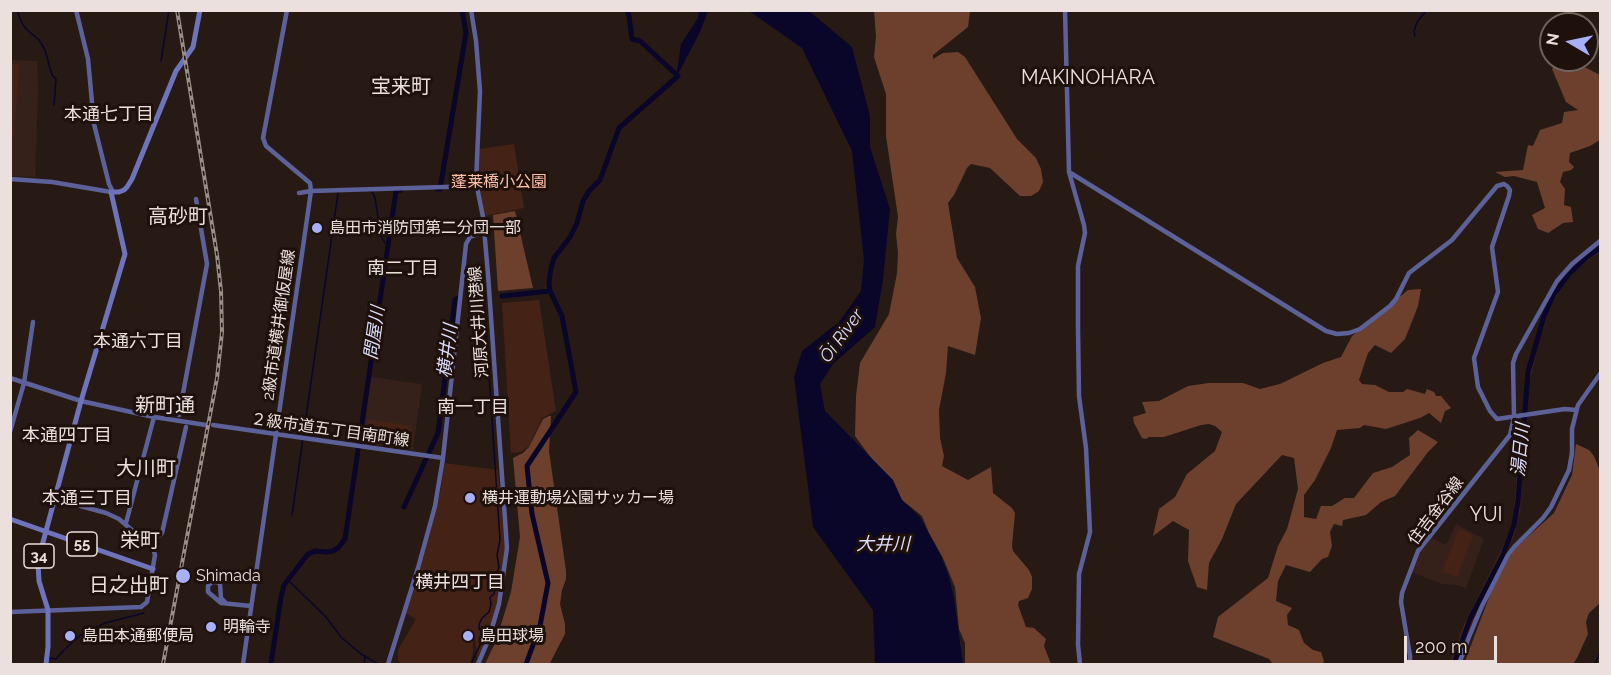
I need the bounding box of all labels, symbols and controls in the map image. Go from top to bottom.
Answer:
north arrow [1539,12,1599,72]
text: N [1542,32,1563,47]
district label: MAKINOHARA [1013,66,1163,90]
district label: 宝来町 [371,75,431,99]
district label: 本通七丁目 [64,104,154,126]
park label: 蓬莱橋小公園 [451,172,547,192]
district label: 高砂町 [148,205,208,229]
place label: 島田市消防団第二分団一部 [329,218,521,238]
marker: 島田市消防団第二分団一部 [310,221,324,235]
street label: 2級市道横井御仮屋線 [259,248,299,402]
district label: 南二丁目 [367,258,439,280]
street label: 河原大井川港線 [466,265,492,379]
water label: 問屋川 [361,305,389,361]
water label: Ōi River [815,305,869,367]
water label: 横井川 [434,323,462,379]
district label: 本通六丁目 [93,331,183,353]
district label: 新町通 [135,394,195,418]
district label: 南一丁目 [437,397,509,419]
street label: ２級市道五丁目南町線 [249,409,411,451]
water label: 湯日川 [1508,422,1534,478]
district label: 本通四丁目 [22,425,112,447]
district label: 大川町 [116,457,176,481]
street label: 住吉金谷線 [1404,473,1468,549]
district label: 本通三丁目 [42,488,132,510]
place label: 横井運動場公園サッカー場 [482,488,674,508]
marker: 横井運動場公園サッカー場 [463,491,477,505]
district label: YUI [1467,503,1505,527]
district label: 栄町 [120,529,160,553]
road number: 55 [67,532,97,556]
water label: 大井川 [856,534,910,556]
road number: 34 [24,544,54,568]
place label: Shimada [196,566,261,586]
marker: Shimada [174,567,192,585]
district label: 横井四丁目 [415,572,505,594]
district label: 日之出町 [89,574,169,598]
place label: 明輪寺 [223,617,271,637]
marker: 明輪寺 [204,620,218,634]
scale bar [1407,624,1500,662]
place label: 島田本通郵便局 [82,626,194,646]
place label: 島田球場 [480,626,544,646]
marker: 島田本通郵便局 [63,629,77,643]
marker: 島田球場 [461,629,475,643]
text: 200 m [1415,636,1468,657]

